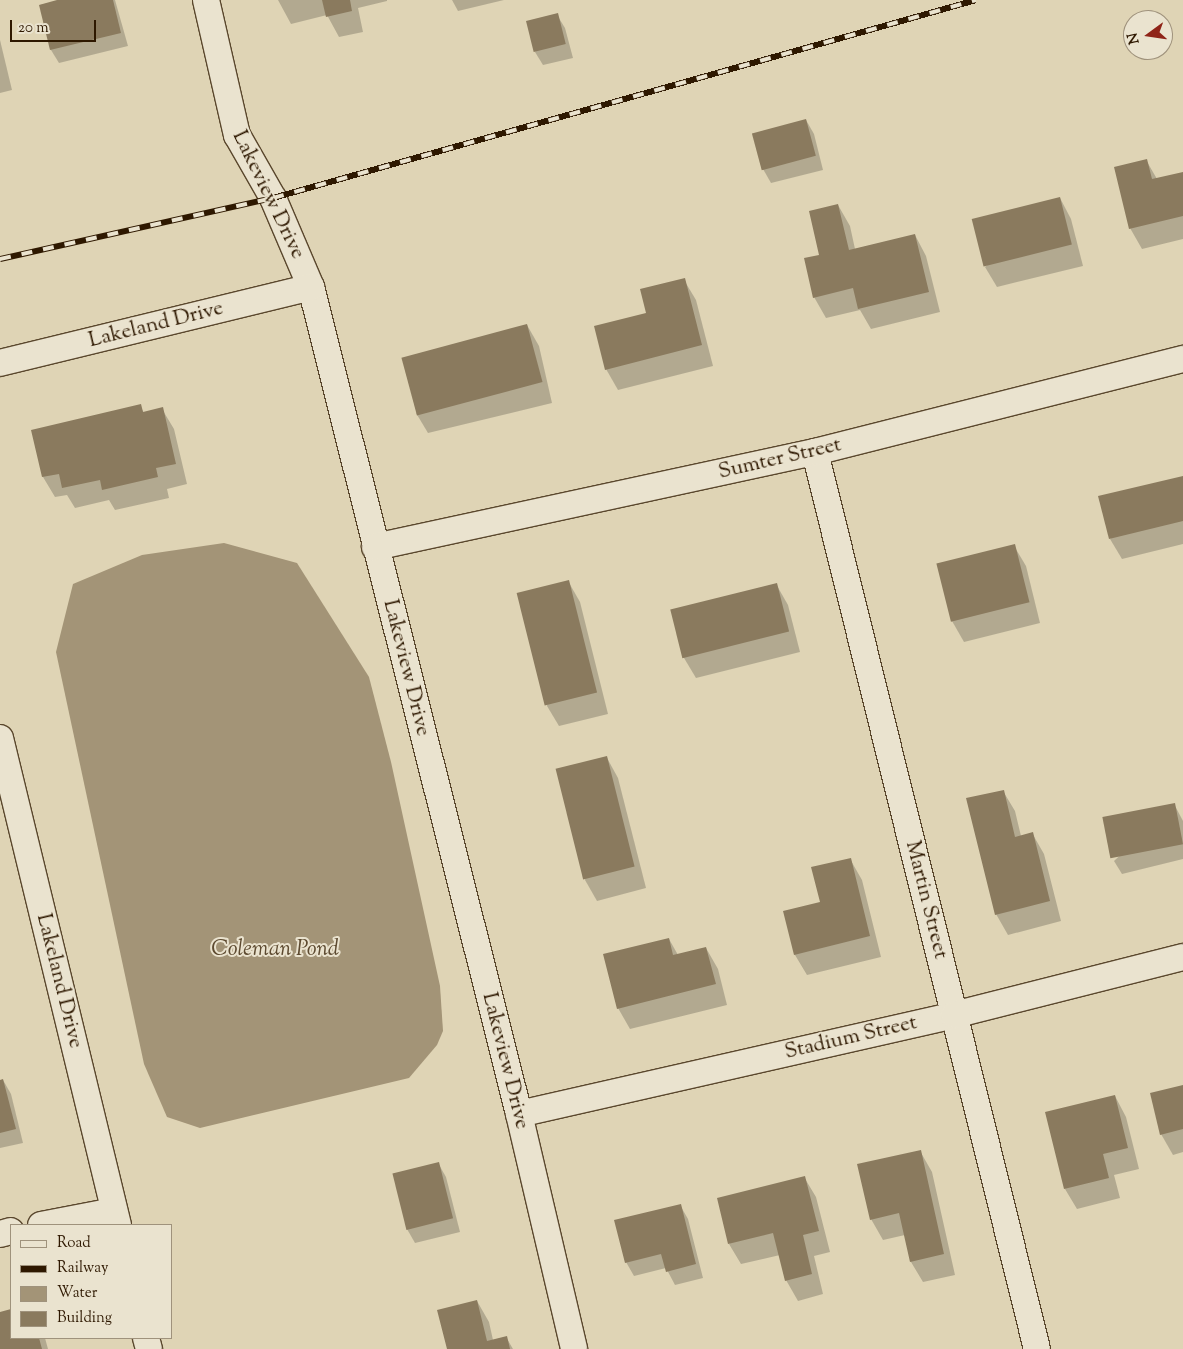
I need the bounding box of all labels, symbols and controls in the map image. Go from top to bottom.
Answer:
scale bar [12,10,99,42]
north arrow [1123,10,1173,60]
text: 20 m [18,18,49,39]
text: N [1123,31,1145,46]
street label: Lakeview Drive [226,127,310,263]
street label: Lakeland Drive [86,296,226,354]
street label: Sumter Street [716,433,844,485]
street label: Lakeview Drive [377,597,435,739]
street label: Martin Street [899,838,953,962]
street label: Lakeland Drive [30,911,88,1051]
water label: Coleman Pond [211,938,339,964]
street label: Lakeview Drive [476,990,534,1132]
street label: Stadium Street [782,1011,920,1065]
legend [10,1224,172,1339]
text: Road [57,1233,91,1254]
text: Railway [57,1258,108,1279]
text: Water [57,1283,97,1304]
text: Building [57,1308,112,1329]

